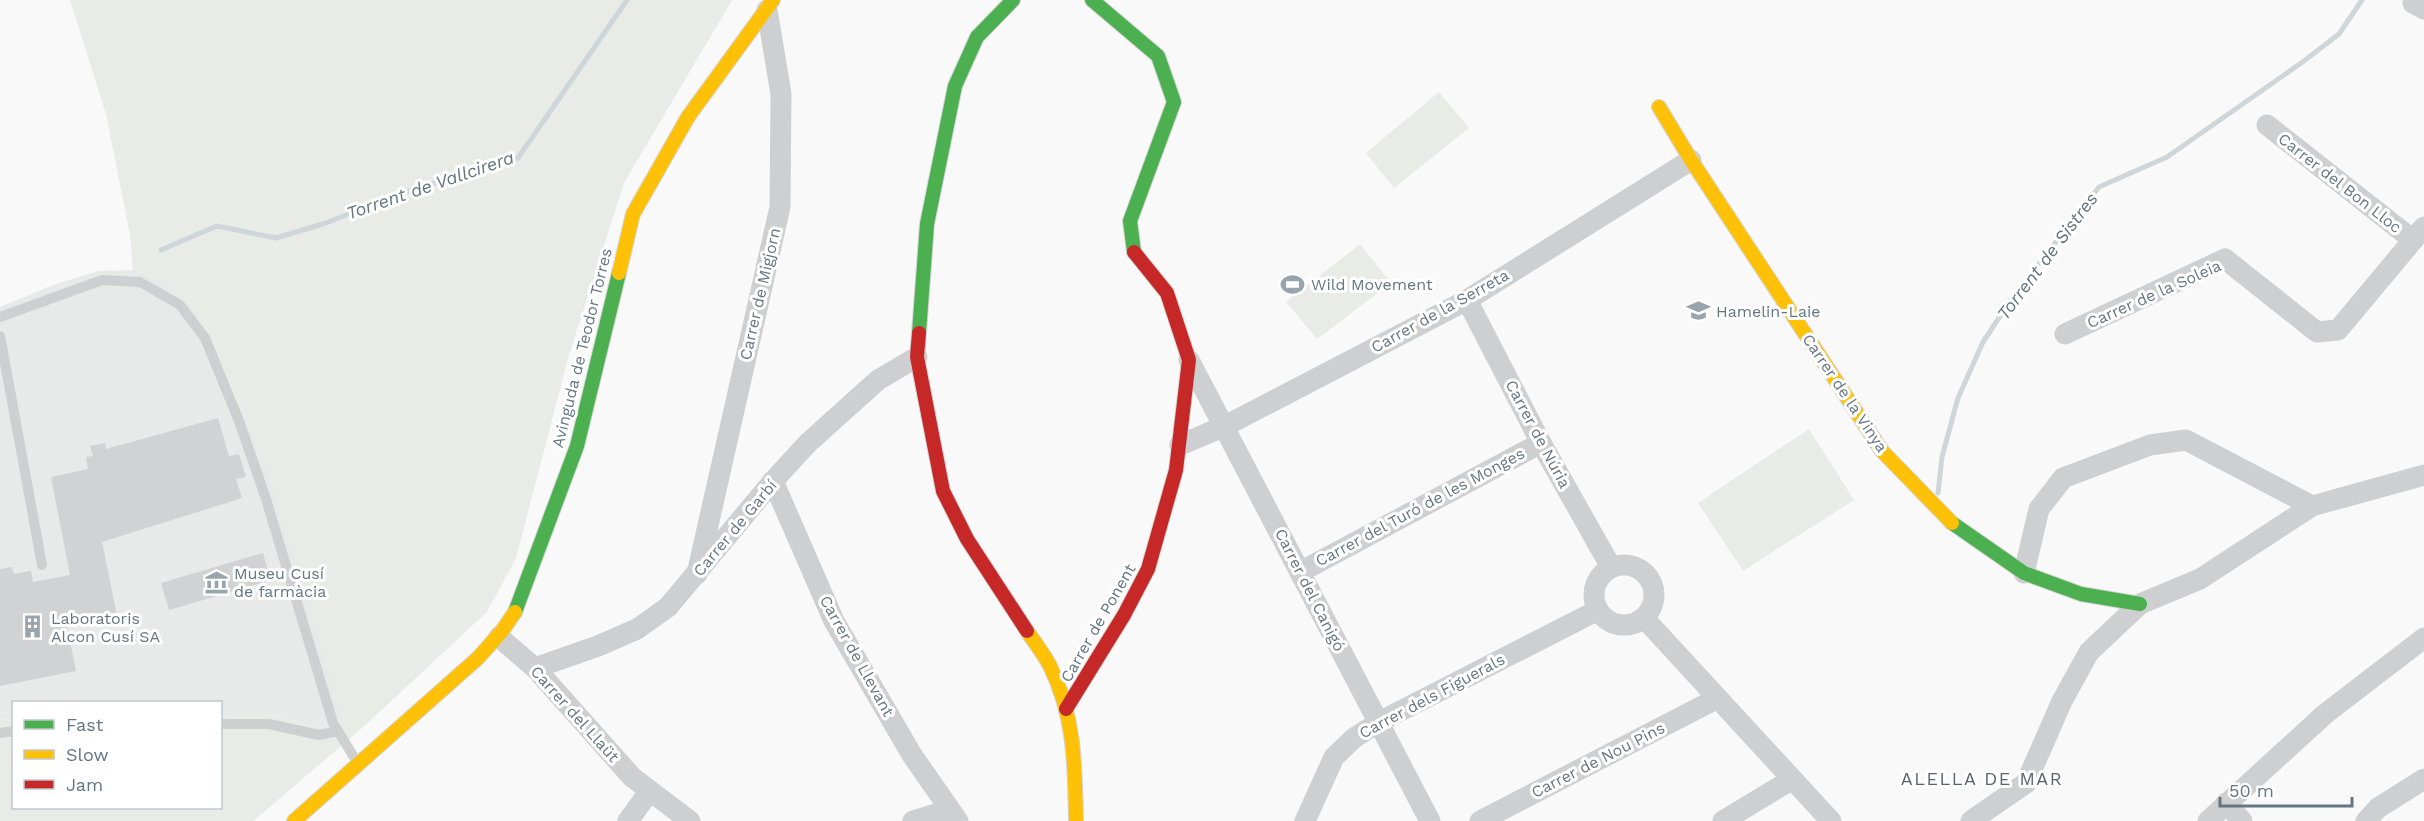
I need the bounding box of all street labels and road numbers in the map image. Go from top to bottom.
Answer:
street label: Carrer del Bon Lloc [2275,129,2405,237]
street label: Carrer de Migjorn [736,226,784,362]
street label: Avinguda de Teodor Torres [548,246,616,450]
street label: Carrer de la Soleia [2084,256,2224,332]
street label: Carrer de la Serreta [1368,265,1512,357]
street label: Carrer de la Vinya [1798,330,1892,456]
street label: Carrer de Núria [1502,377,1574,491]
street label: Carrer del Turó de les Monges [1312,444,1528,570]
street label: Carrer de Garbí [689,476,781,580]
street label: Carrer del Canigó [1271,526,1349,654]
street label: Carrer de Ponent [1056,560,1140,685]
street label: Carrer de Llevant [816,592,898,720]
street label: Carrer dels Figuerals [1356,650,1508,742]
street label: Carrer del Llaüt [527,662,623,766]
street label: Carrer de Nou Pins [1528,718,1668,802]

